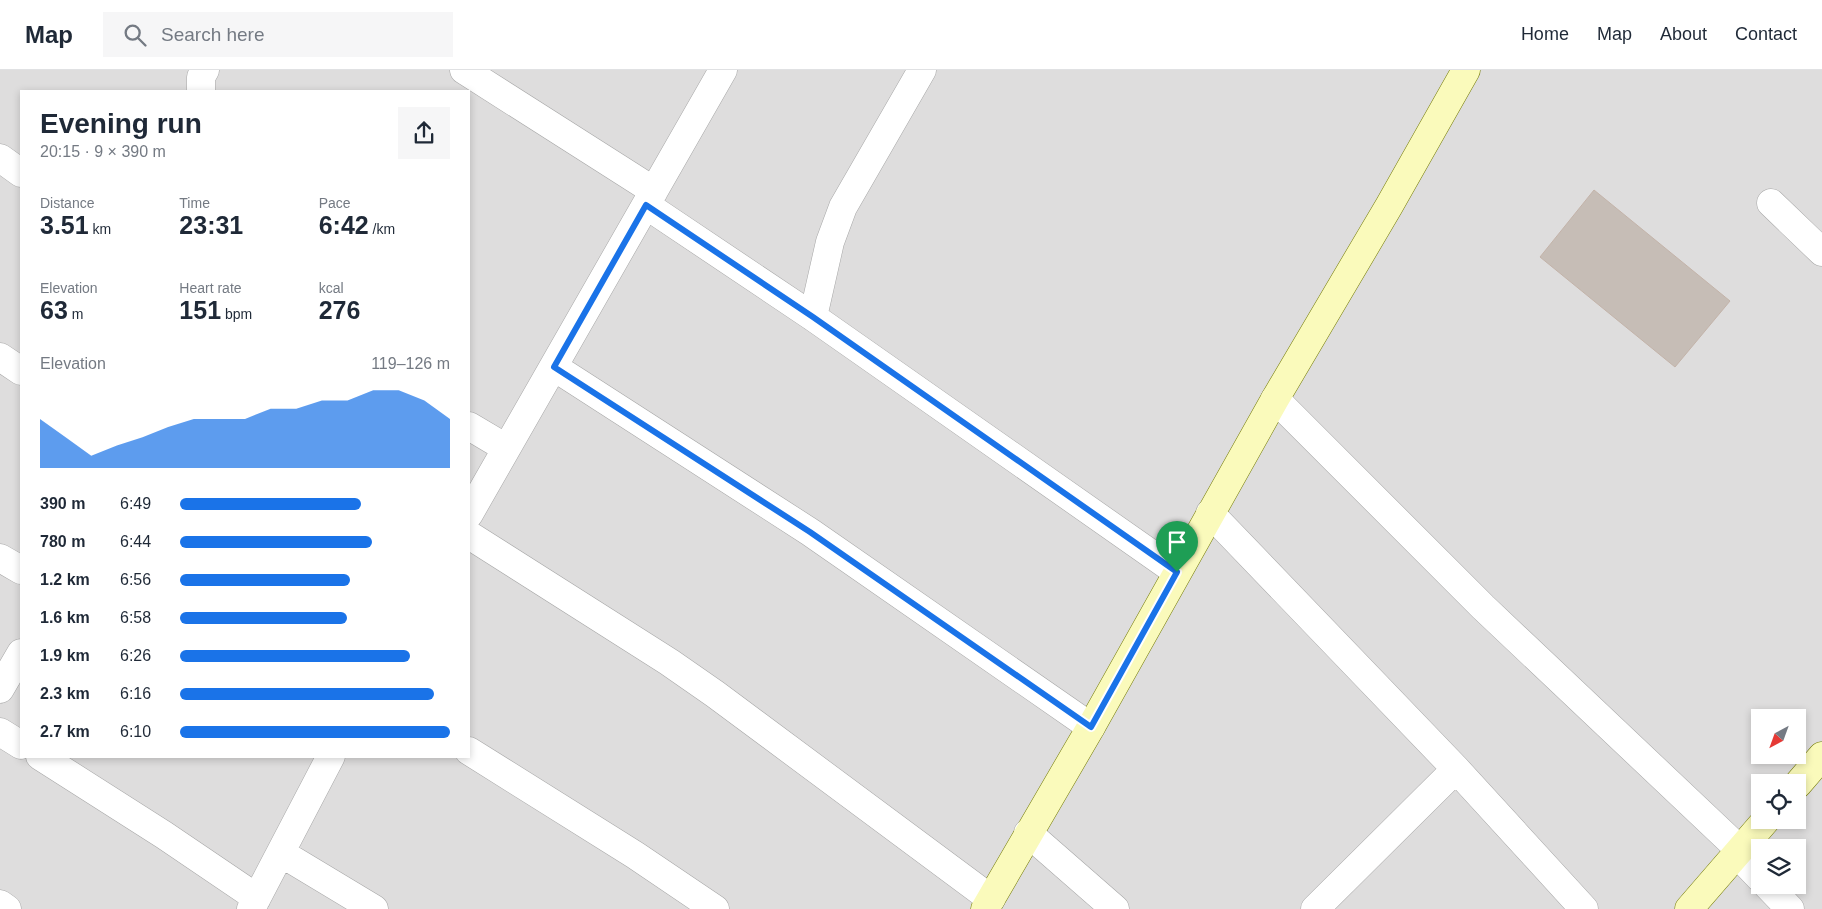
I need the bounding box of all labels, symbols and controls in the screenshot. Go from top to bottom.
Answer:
search box [103,12,453,57]
text: Map [25,21,73,48]
icon: search [121,21,149,49]
text: Search here [161,24,265,45]
text: Home [1521,24,1569,44]
text: Map [1597,24,1632,44]
text: About [1660,24,1707,44]
text: Contact [1735,24,1797,44]
button: share [398,107,450,159]
text: Evening run [40,108,202,139]
text: 20:15 · 9 × 390 m [40,143,166,160]
text: Distance [40,195,94,211]
text: Time [179,195,210,211]
text: Pace [319,195,351,211]
text: 3.51 [40,211,89,239]
text: 23:31 [179,211,243,239]
text: 6:42 [319,211,369,239]
text: km [89,221,111,237]
text: /km [369,221,395,237]
text: Elevation [40,280,98,296]
text: Heart rate [179,280,242,296]
text: kcal [319,280,344,296]
text: 63 [40,296,68,324]
text: 151 [179,296,221,324]
text: 276 [319,296,360,324]
text: m [68,306,83,322]
text: bpm [221,306,252,322]
text: Elevation [40,355,106,372]
text: 119–126 m [371,355,450,372]
text: 390 m [40,495,85,512]
text: 6:49 [120,495,151,512]
pin [1156,521,1198,572]
icon: arrive [1163,528,1191,556]
text: 780 m [40,533,85,550]
text: 6:44 [120,533,151,550]
text: 1.2 km [40,571,90,588]
text: 6:56 [120,571,151,588]
text: 1.6 km [40,609,90,626]
text: 6:58 [120,609,151,626]
text: 1.9 km [40,647,90,664]
text: 6:26 [120,647,151,664]
text: 2.3 km [40,685,90,702]
text: 6:16 [120,685,151,702]
north arrow [1751,709,1806,764]
map controls [1751,709,1806,894]
text: 2.7 km [40,723,90,740]
text: 6:10 [120,723,151,740]
button: locate [1751,774,1806,829]
button: layers [1751,839,1806,894]

